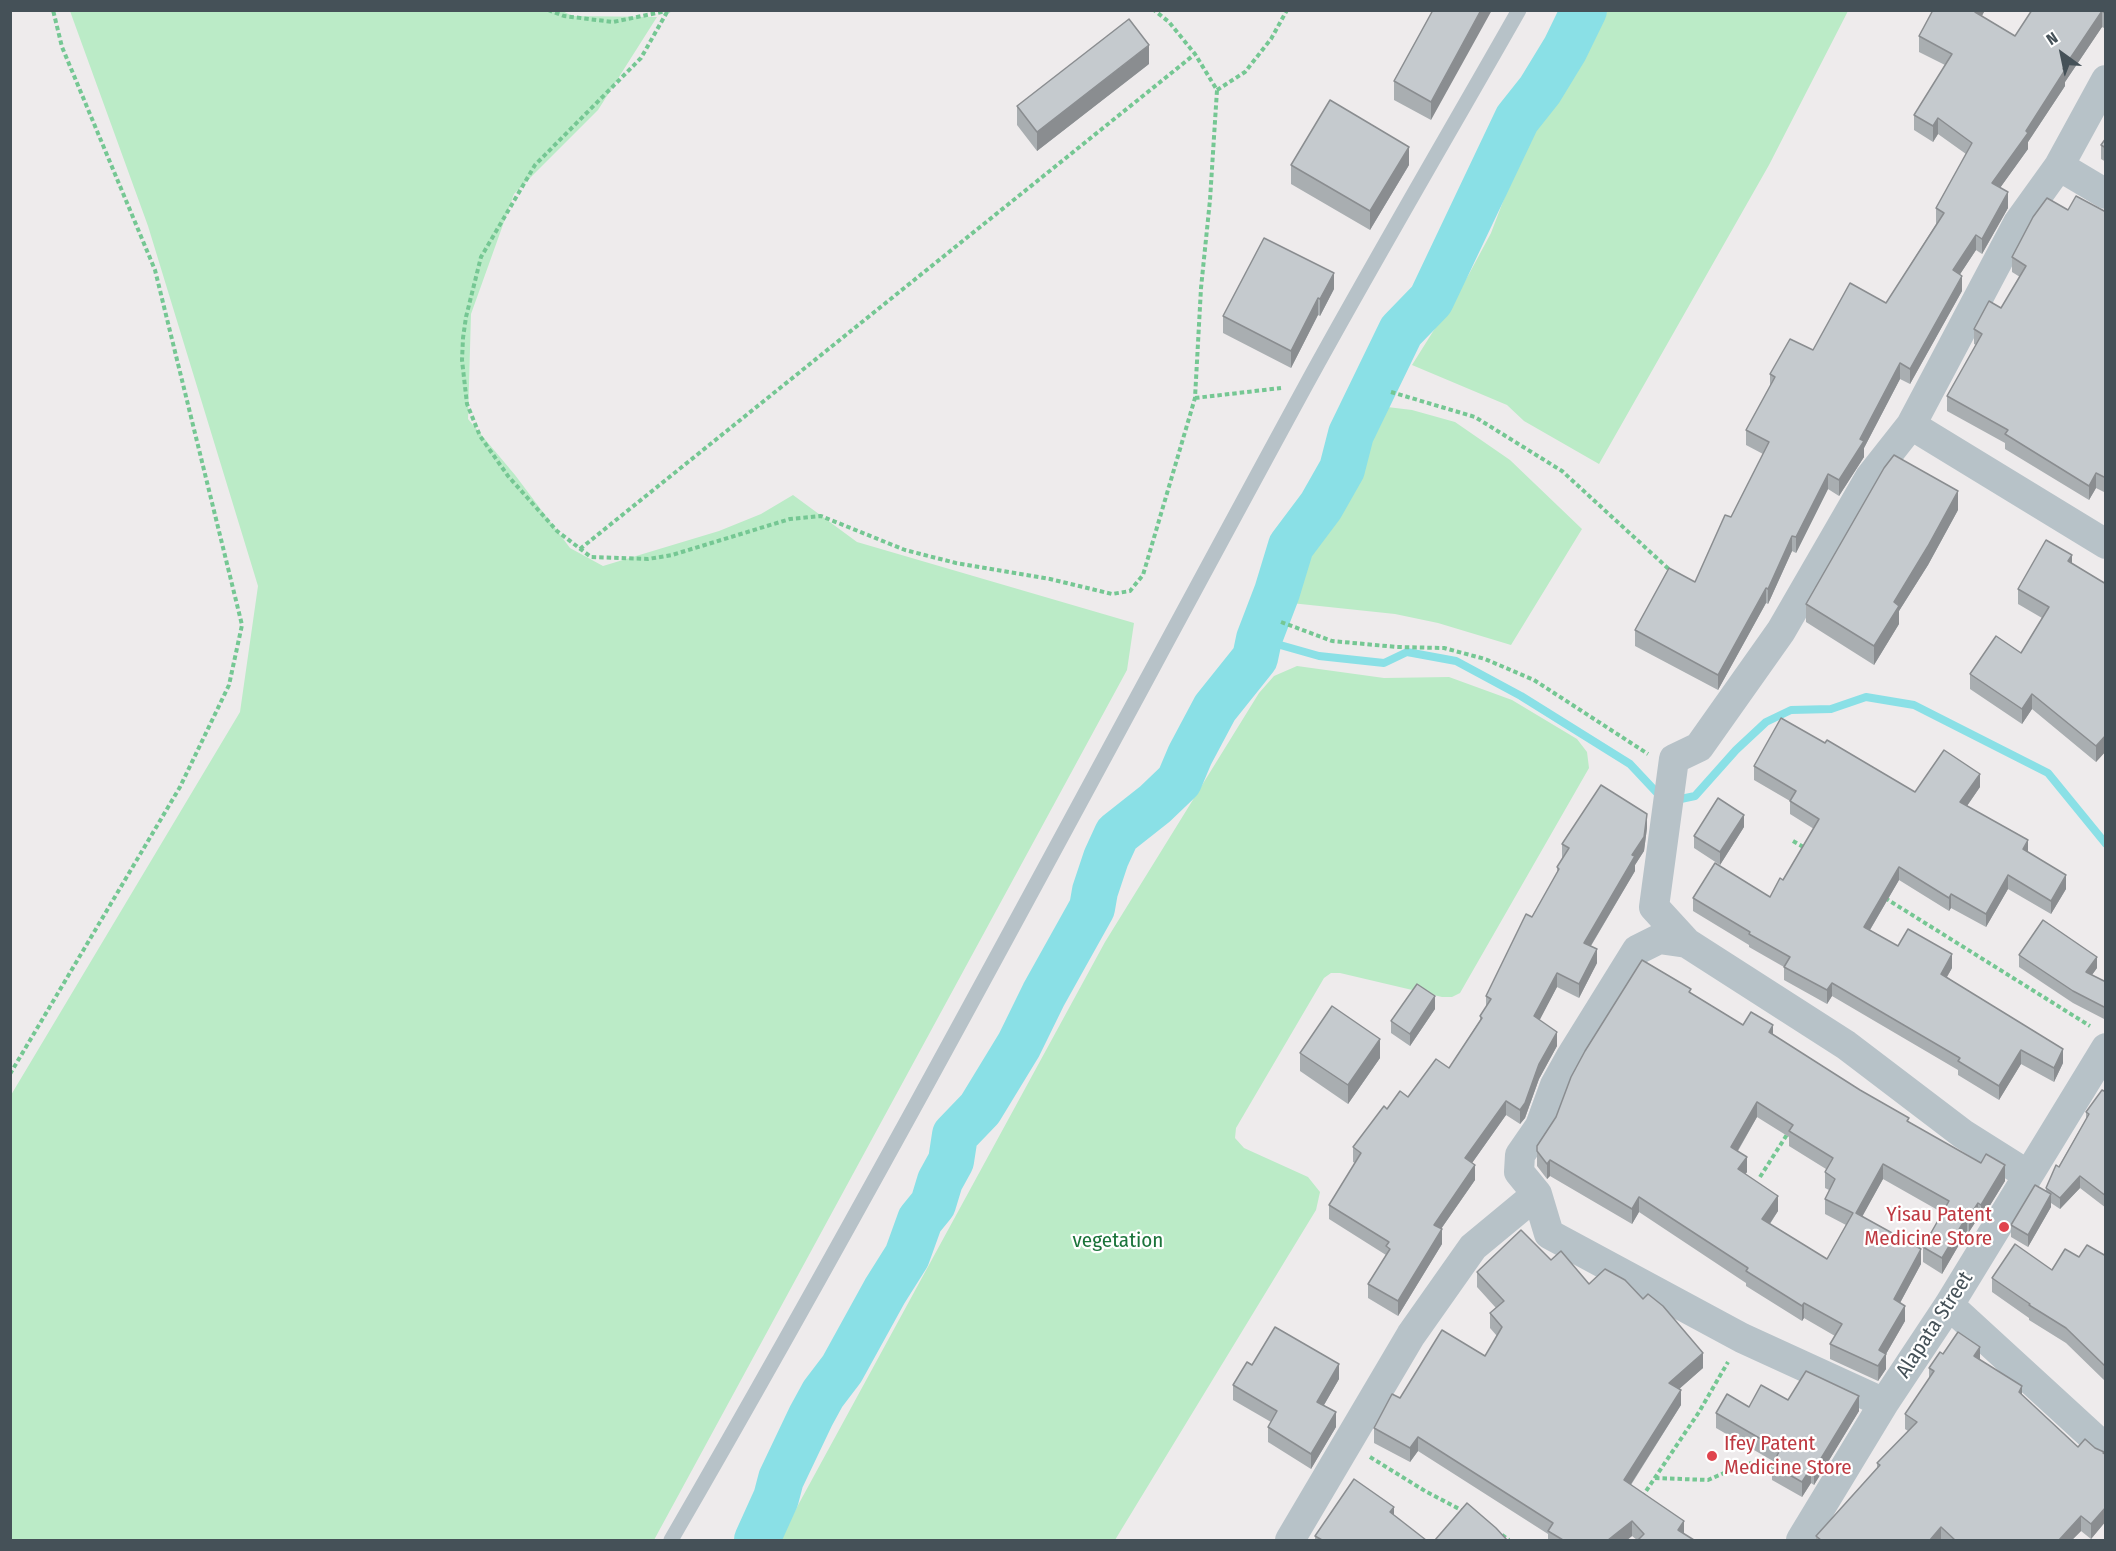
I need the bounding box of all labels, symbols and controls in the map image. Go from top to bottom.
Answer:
north arrow [2032,24,2092,84]
text: N [2043,28,2061,49]
place label: Yisau Patent Medicine Store [1864,1202,1992,1252]
marker: Yisau Patent Medicine Store [1997,1220,2011,1234]
park label: vegetation [1073,1228,1163,1254]
street label: Alapata Street [1891,1267,1979,1383]
place label: Ifey Patent Medicine Store [1724,1431,1852,1481]
marker: Ifey Patent Medicine Store [1705,1449,1719,1463]

